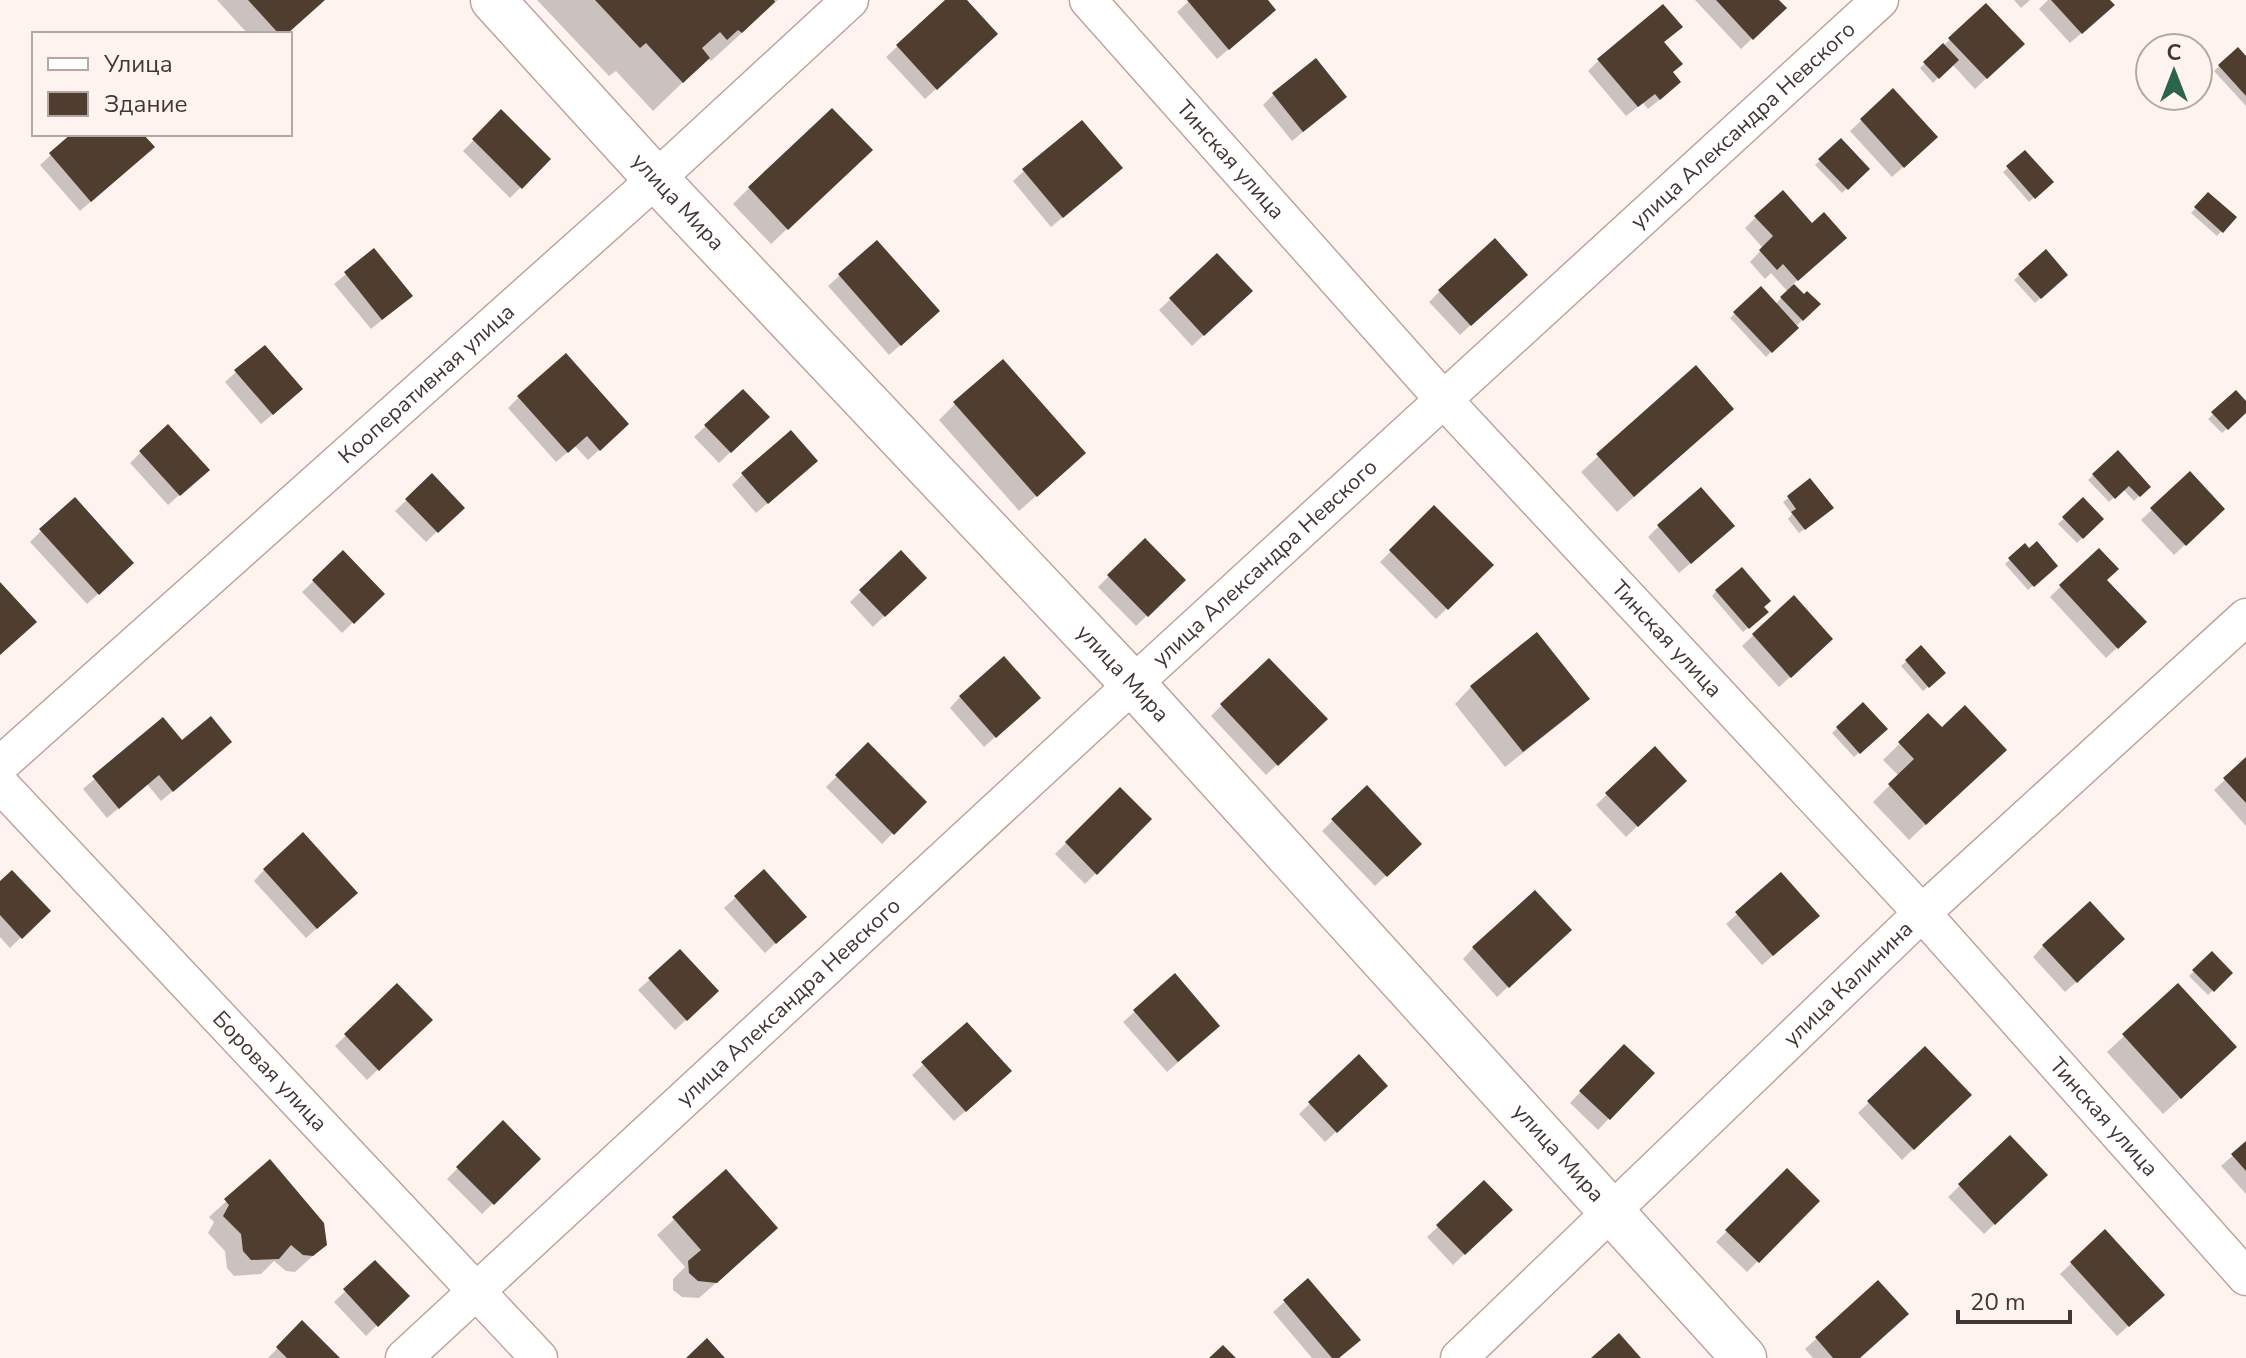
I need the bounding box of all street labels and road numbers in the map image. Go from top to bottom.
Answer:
street label: улица Александра Невского [1624,15,1862,236]
street label: Тинская улица [1169,94,1291,226]
street label: улица Мира [625,147,731,257]
street label: Кооперативная улица [332,297,521,471]
street label: улица Александра Невского [1146,452,1384,674]
street label: Тинская улица [1604,574,1729,704]
street label: улица Мира [1070,618,1176,729]
street label: улица Александра Невского [670,891,907,1114]
street label: улица Калинина [1777,914,1920,1053]
street label: Боровая улица [206,1004,334,1138]
street label: Тинская улица [2043,1051,2165,1183]
street label: улица Мира [1506,1097,1611,1209]

